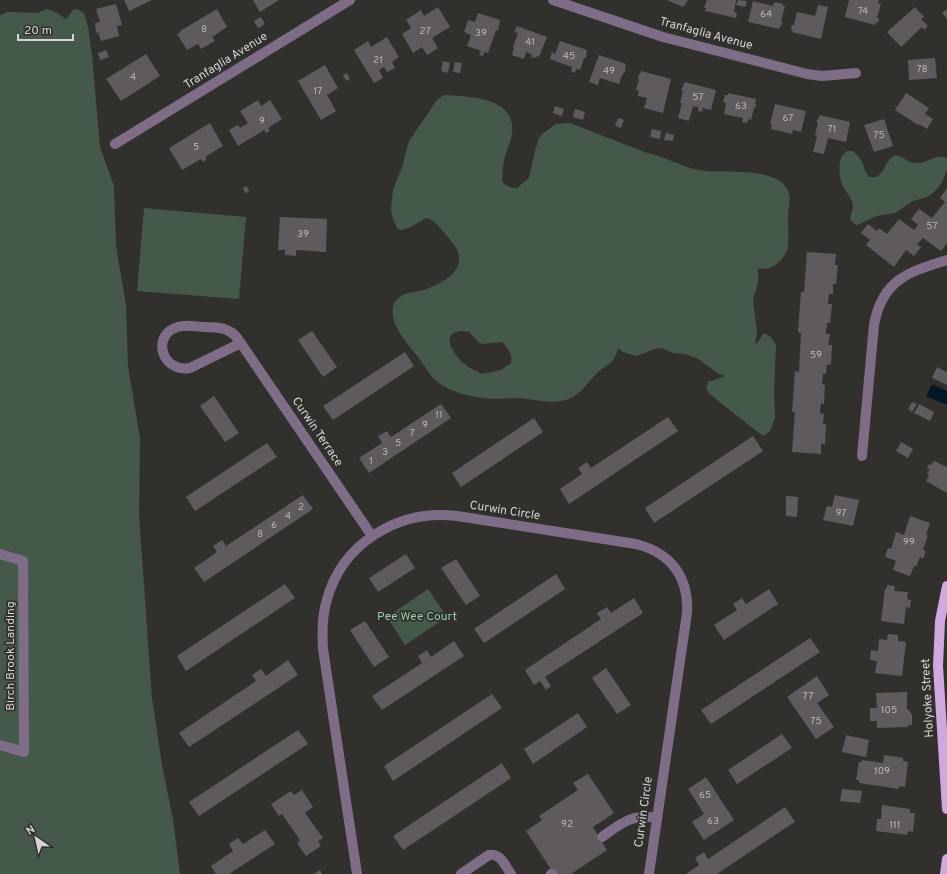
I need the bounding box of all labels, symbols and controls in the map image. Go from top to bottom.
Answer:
house number: 74 [858,5,868,18]
house number: 64 [760,8,772,21]
street label: Tranfaglia Avenue [658,14,754,54]
scale bar [18,16,73,42]
text: 20 m [24,23,52,39]
house number: 8 [201,23,207,36]
house number: 27 [419,25,431,38]
house number: 39 [475,27,487,40]
street label: Tranfaglia Avenue [181,29,271,93]
house number: 41 [525,36,535,49]
house number: 45 [563,50,575,63]
house number: 21 [373,54,383,67]
house number: 78 [916,63,928,76]
house number: 49 [603,65,615,78]
house number: 4 [130,71,136,84]
house number: 17 [314,85,322,98]
house number: 57 [692,91,704,104]
house number: 63 [735,100,747,113]
house number: 67 [783,112,794,125]
house number: 9 [259,115,265,128]
house number: 71 [827,123,837,136]
house number: 75 [873,129,885,142]
house number: 5 [193,141,199,154]
house number: 57 [926,220,938,233]
house number: 39 [297,228,309,241]
house number: 59 [810,349,822,362]
street label: Curwin Terrace [288,394,346,470]
house number: 11 [435,409,443,422]
house number: 9 [422,419,428,432]
house number: 7 [409,427,415,440]
house number: 5 [395,437,401,450]
house number: 3 [382,446,388,459]
house number: 1 [369,455,373,468]
street label: Curwin Circle [469,498,541,524]
house number: 2 [298,501,304,514]
house number: 97 [836,507,846,520]
house number: 4 [285,510,291,523]
house number: 6 [271,519,277,532]
house number: 8 [257,528,263,541]
house number: 99 [903,536,915,549]
street label: Birch Brook Landing [3,601,19,711]
park label: Pee Wee Court [377,609,457,625]
street label: Holyoke Street [918,658,938,738]
house number: 77 [803,690,813,703]
house number: 105 [881,704,897,717]
house number: 75 [810,715,822,728]
house number: 109 [874,765,890,778]
street label: Curwin Circle [631,776,657,848]
house number: 65 [699,789,711,802]
house number: 63 [707,815,719,828]
north arrow [16,818,56,858]
house number: 92 [561,818,573,831]
house number: 111 [889,819,901,832]
text: N [24,823,38,839]

